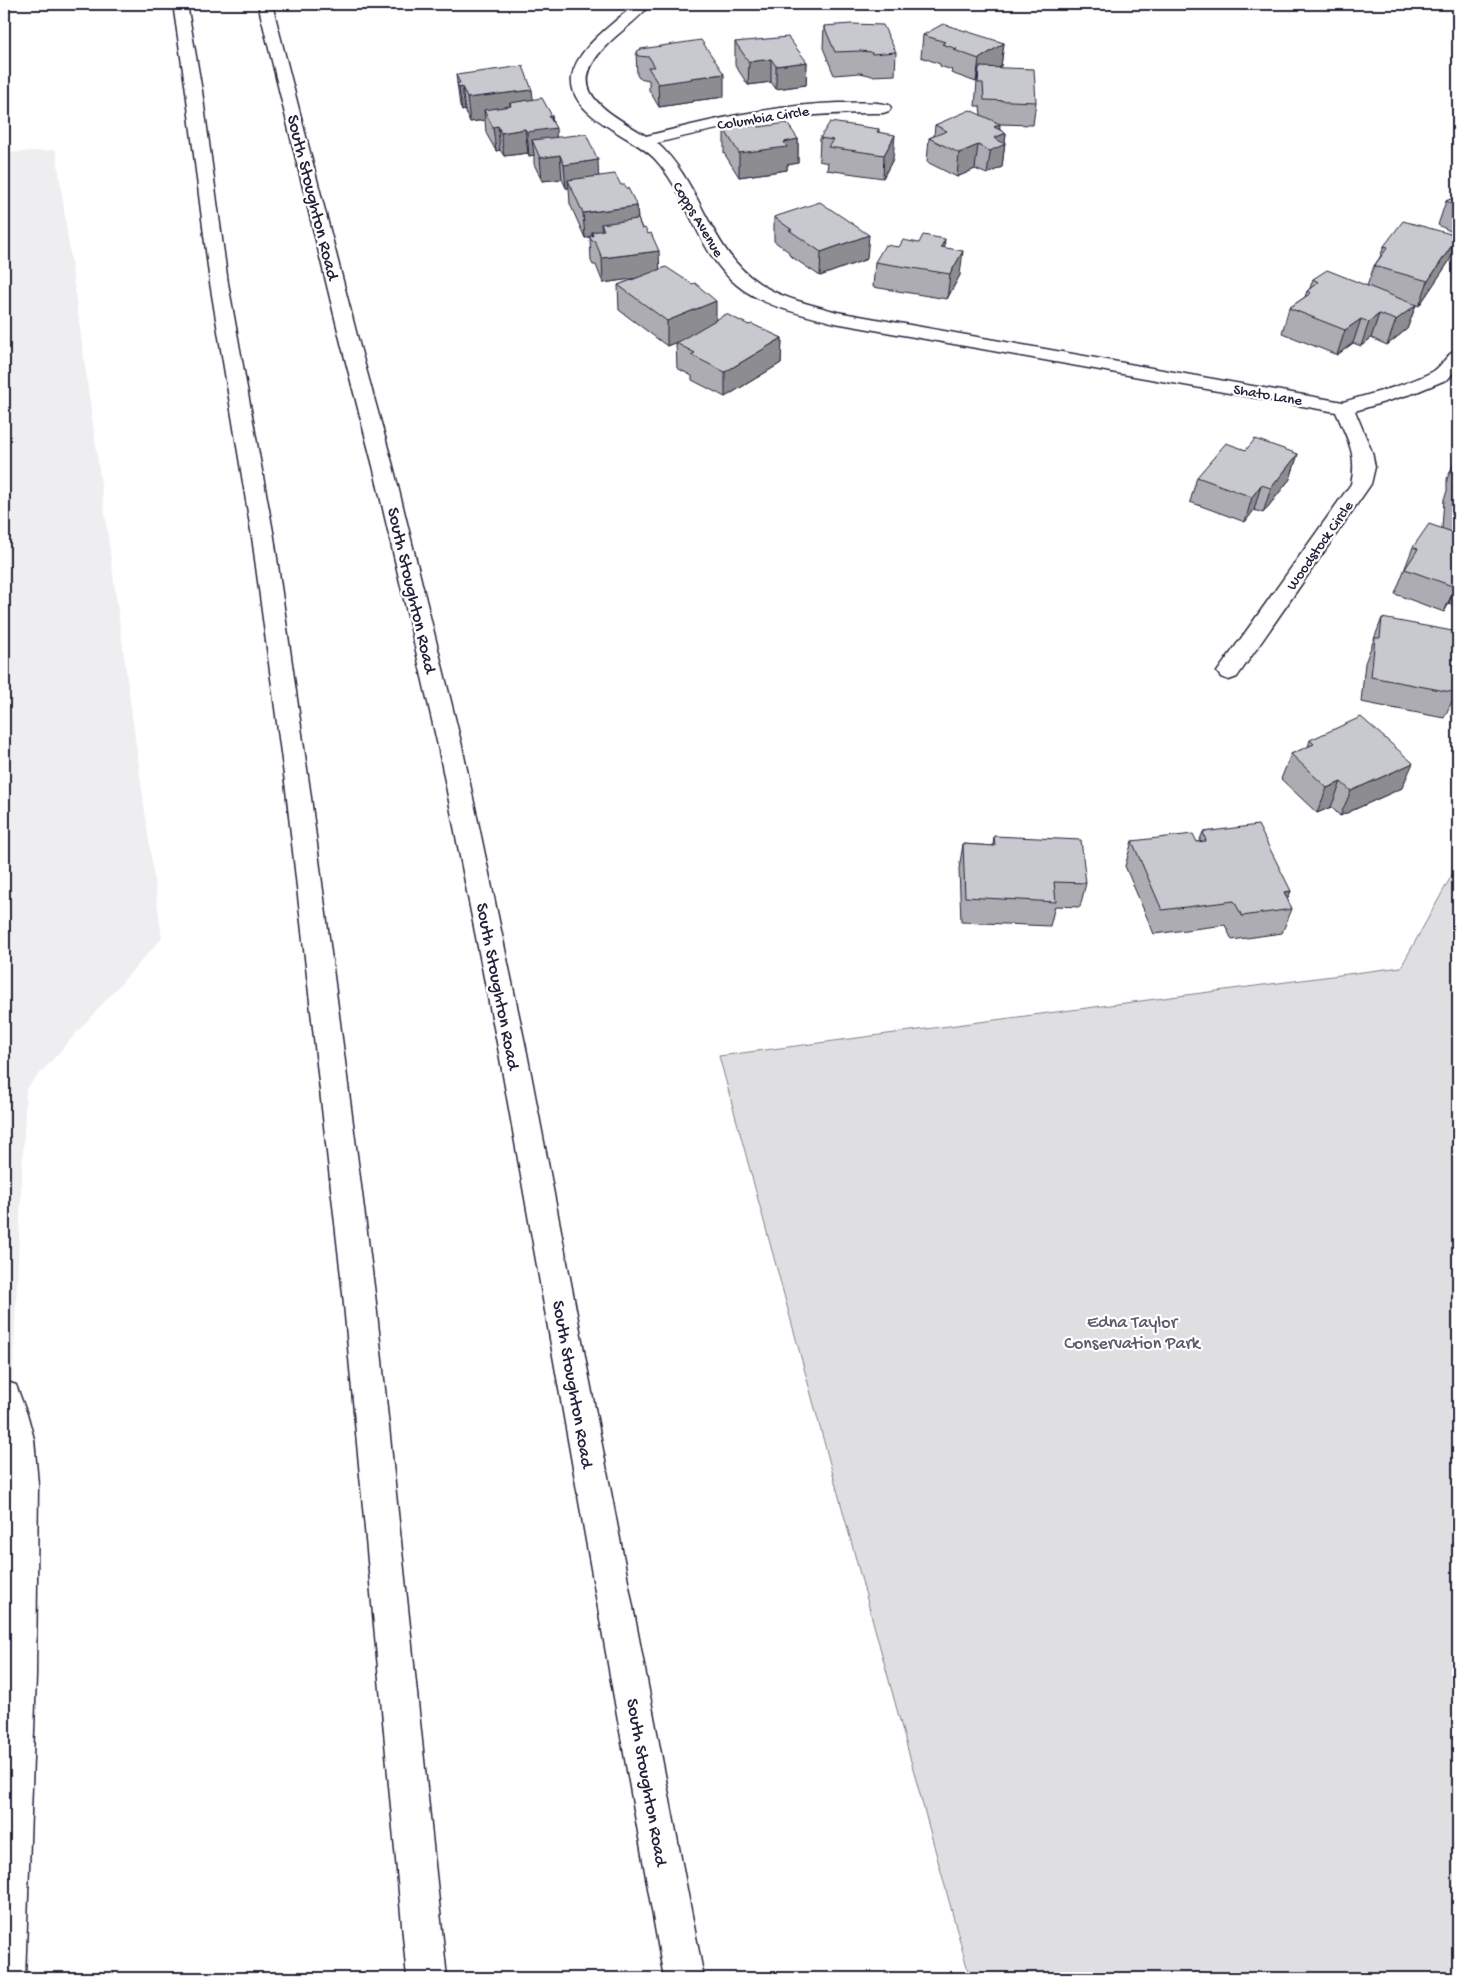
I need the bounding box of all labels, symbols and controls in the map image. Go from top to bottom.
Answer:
street label: Columbia Circle [716,103,811,135]
street label: South Stoughton Road [281,113,343,284]
street label: Copps Avenue [668,179,727,261]
street label: Shato Lane [1232,381,1304,411]
street label: Woodstock Circle [1283,498,1358,594]
street label: South Stoughton Road [381,506,440,677]
street label: South Stoughton Road [470,901,523,1073]
street label: South Stoughton Road [546,1299,597,1471]
park label: Edna Taylor Conservation Park [1064,1313,1202,1355]
street label: South Stoughton Road [620,1697,671,1869]

